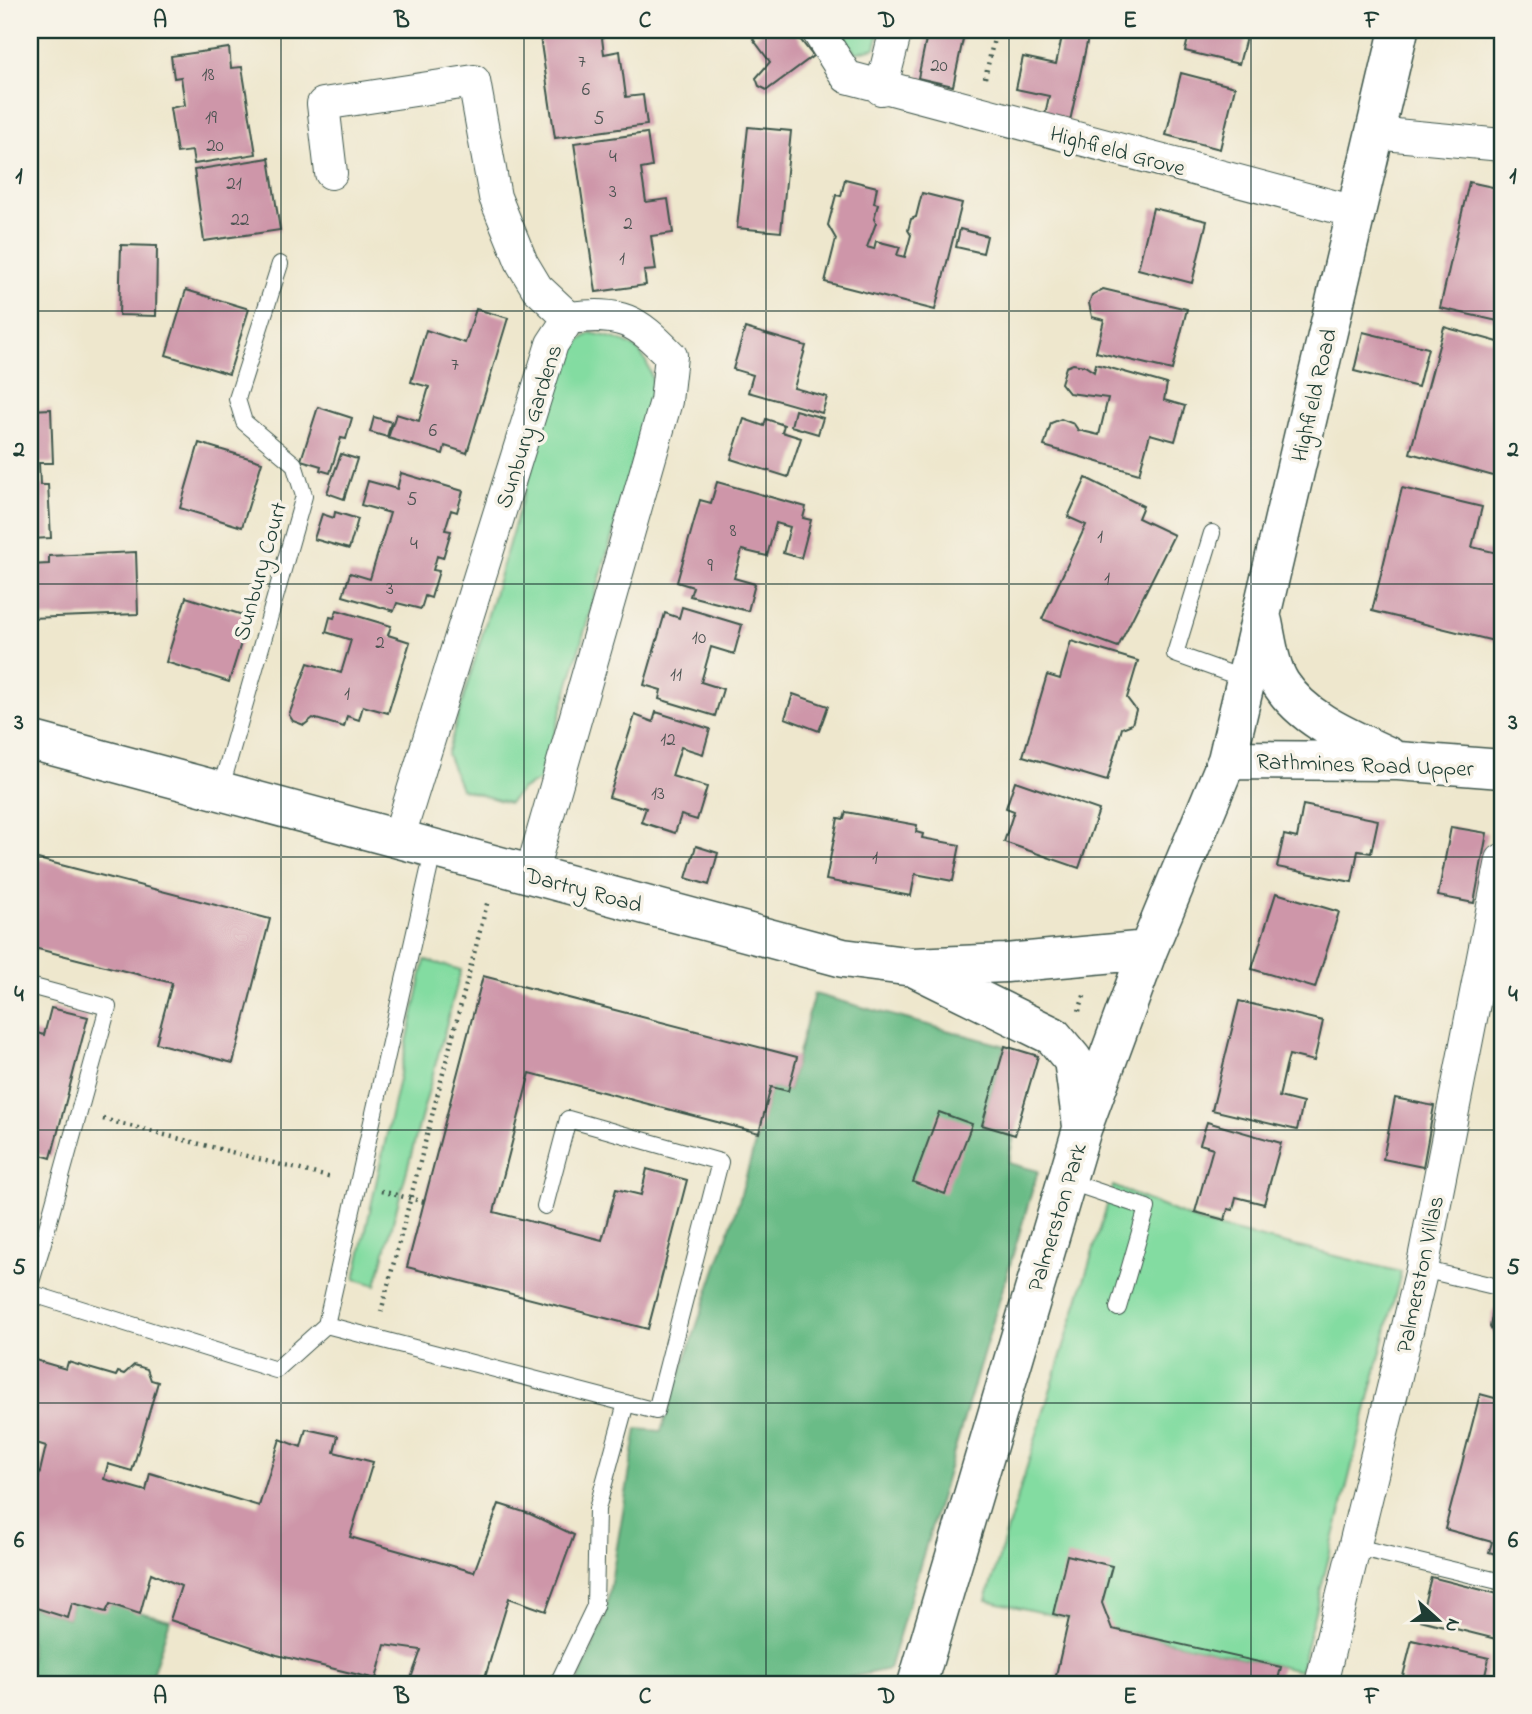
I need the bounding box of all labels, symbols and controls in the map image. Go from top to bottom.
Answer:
text: A [153,5,167,38]
text: B [393,5,410,38]
text: C [639,5,652,38]
text: D [878,5,895,38]
text: E [1123,5,1137,38]
text: F [1364,5,1380,38]
house number: 7 [578,49,586,76]
house number: 20 [930,53,948,80]
house number: 18 [201,62,215,89]
house number: 6 [582,77,590,104]
house number: 19 [205,105,217,132]
house number: 5 [594,106,605,133]
street label: Highfield Grove [1046,119,1189,187]
house number: 20 [206,133,224,160]
house number: 4 [609,144,617,171]
text: 1 [15,161,23,194]
text: 1 [1509,161,1517,194]
house number: 21 [226,171,242,198]
house number: 3 [609,179,617,206]
house number: 22 [231,207,249,234]
house number: 2 [623,211,633,238]
house number: 1 [619,246,625,273]
street label: Highfield Road [1284,326,1348,466]
street label: Sunbury Gardens [488,341,574,513]
house number: 7 [451,352,459,379]
house number: 6 [429,418,437,445]
text: 2 [12,434,25,467]
text: 2 [1506,434,1519,467]
house number: 5 [407,487,418,514]
street label: Sunbury Court [226,498,299,645]
house number: 8 [729,518,737,545]
house number: 1 [1097,524,1103,551]
house number: 4 [410,531,418,558]
house number: 9 [707,553,713,580]
house number: 1 [1104,566,1110,593]
house number: 3 [386,576,394,603]
house number: 10 [692,625,706,652]
house number: 2 [375,630,385,657]
house number: 11 [670,662,682,689]
house number: 1 [344,681,350,708]
text: 3 [13,707,24,740]
text: 3 [1507,707,1518,740]
house number: 12 [660,727,676,754]
street label: Rathmines Road Upper [1256,746,1475,787]
house number: 13 [651,781,665,808]
house number: 1 [872,845,878,872]
street label: Dartry Road [520,860,646,925]
text: 4 [14,979,24,1012]
text: 4 [1508,979,1518,1012]
street label: Palmerston Park [1020,1139,1097,1296]
street label: Palmerston Villas [1389,1193,1454,1356]
text: 5 [12,1252,26,1285]
text: 5 [1506,1252,1520,1285]
text: 6 [14,1525,25,1558]
text: 6 [1508,1525,1519,1558]
north arrow [1402,1584,1472,1654]
text: N [1437,1614,1466,1636]
text: A [153,1681,167,1714]
text: B [393,1681,410,1714]
text: C [639,1681,652,1714]
text: D [878,1681,895,1714]
text: E [1123,1681,1137,1714]
text: F [1364,1681,1380,1714]

